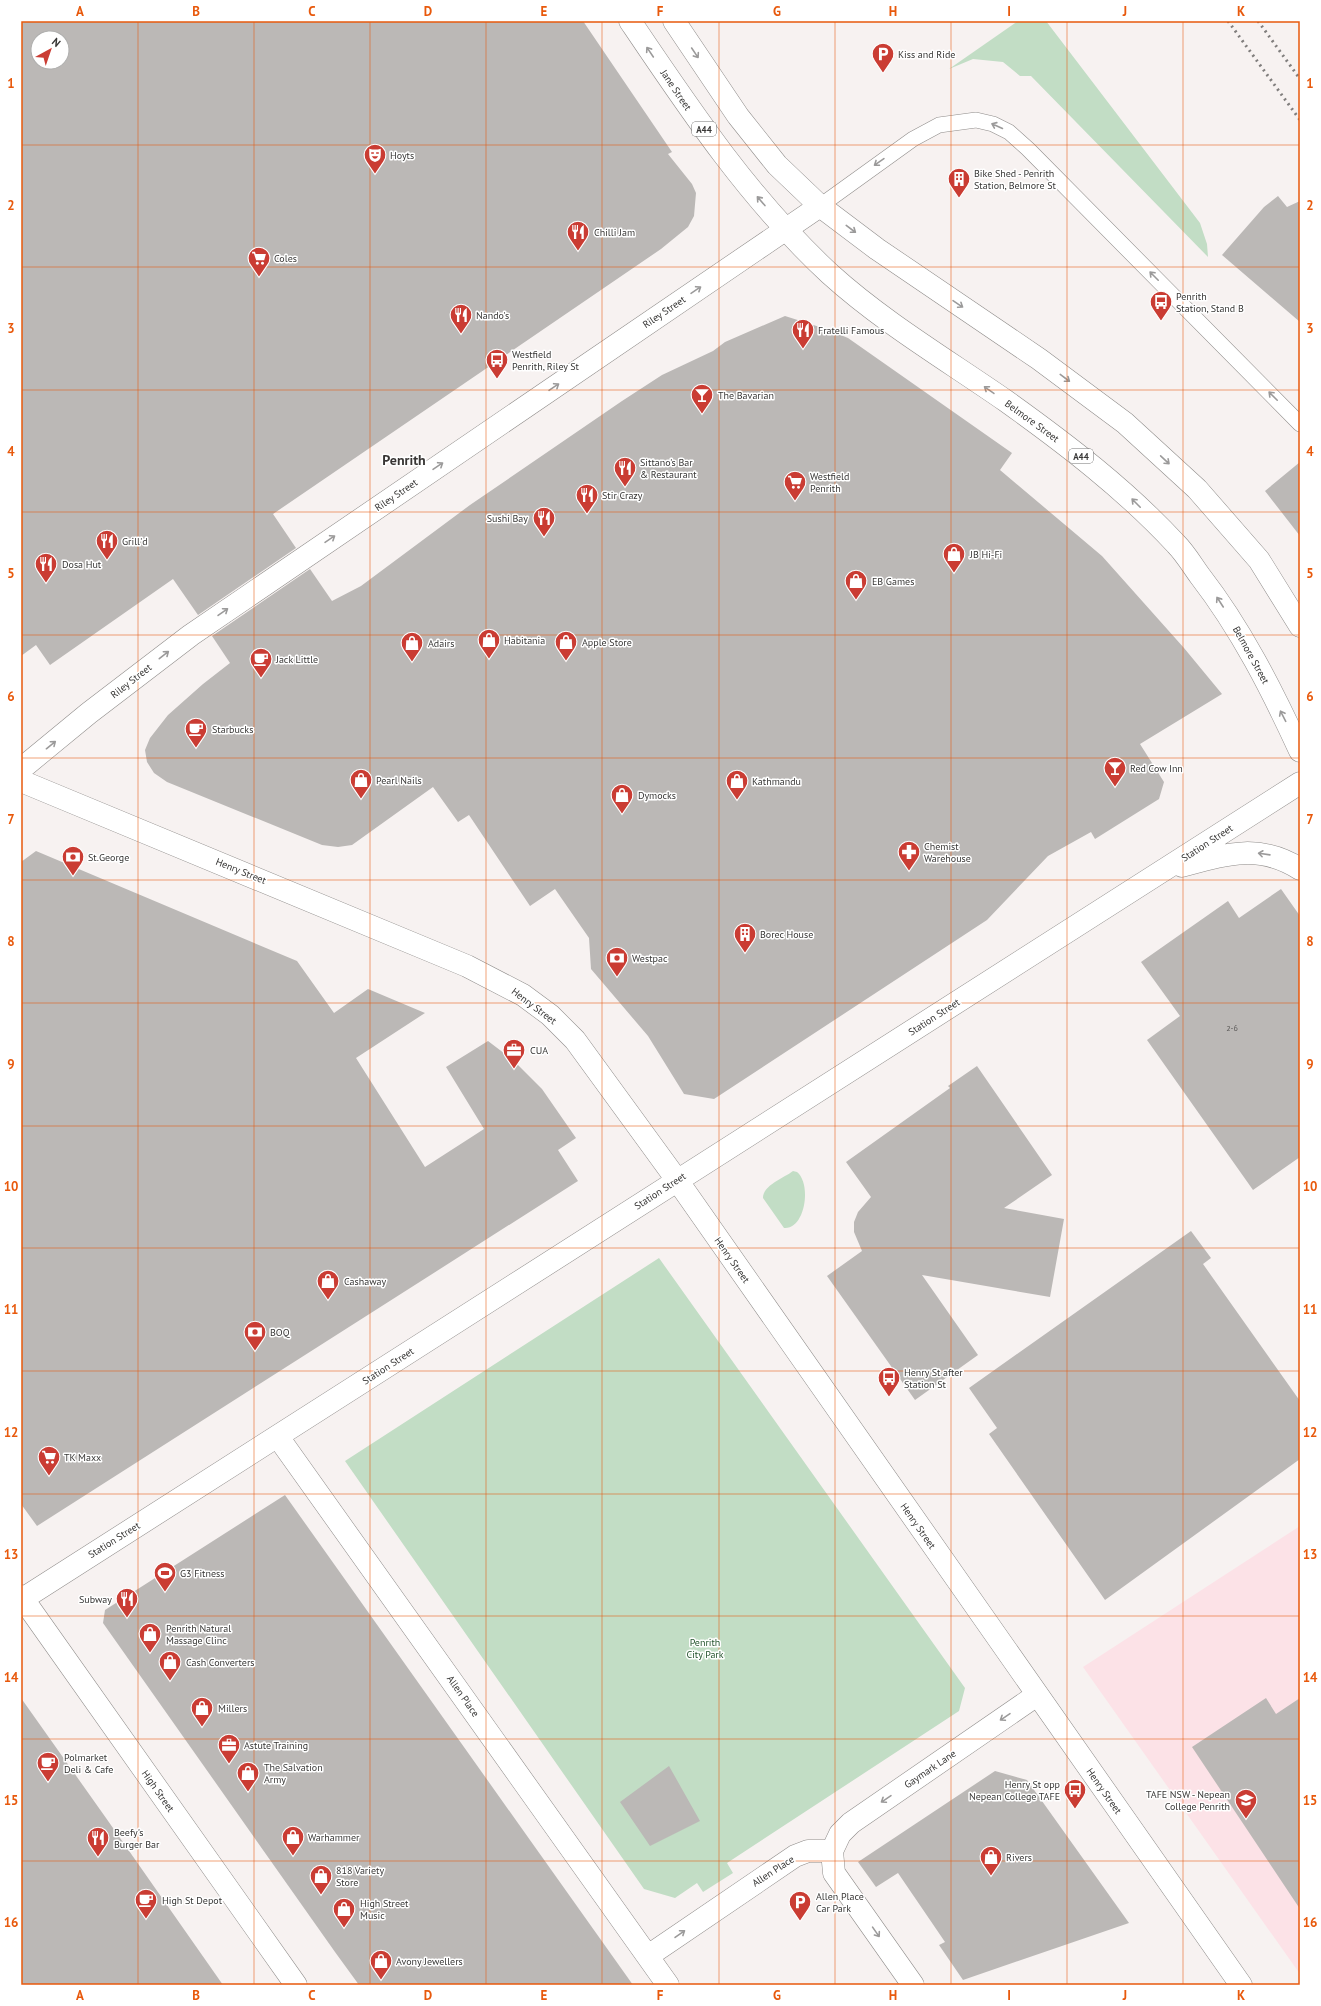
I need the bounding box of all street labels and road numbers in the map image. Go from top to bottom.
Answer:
street label: Jane Street [657,66,695,113]
road number: A44 [692,122,716,136]
street label: Riley Street [640,293,688,331]
street label: Belmore Street [1002,397,1062,445]
road number: A44 [1069,449,1093,463]
street label: Riley Street [372,476,420,514]
street label: Belmore Street [1230,624,1272,687]
street label: Riley Street [108,660,155,701]
street label: Station Street [1179,821,1236,864]
street label: Henry Street [214,855,269,887]
street label: Henry Street [509,985,560,1028]
street label: Station Street [906,995,963,1038]
street label: Station Street [632,1169,689,1212]
street label: Henry Street [711,1234,753,1286]
street label: Station Street [360,1344,417,1387]
street label: Henry Street [897,1500,939,1552]
street label: Station Street [86,1519,143,1561]
street label: Allen Place [444,1673,482,1719]
street label: Gaymark Lane [902,1747,958,1791]
street label: Henry Street [1083,1765,1125,1817]
street label: High Street [139,1767,178,1815]
street label: Allen Place [749,1853,797,1889]

